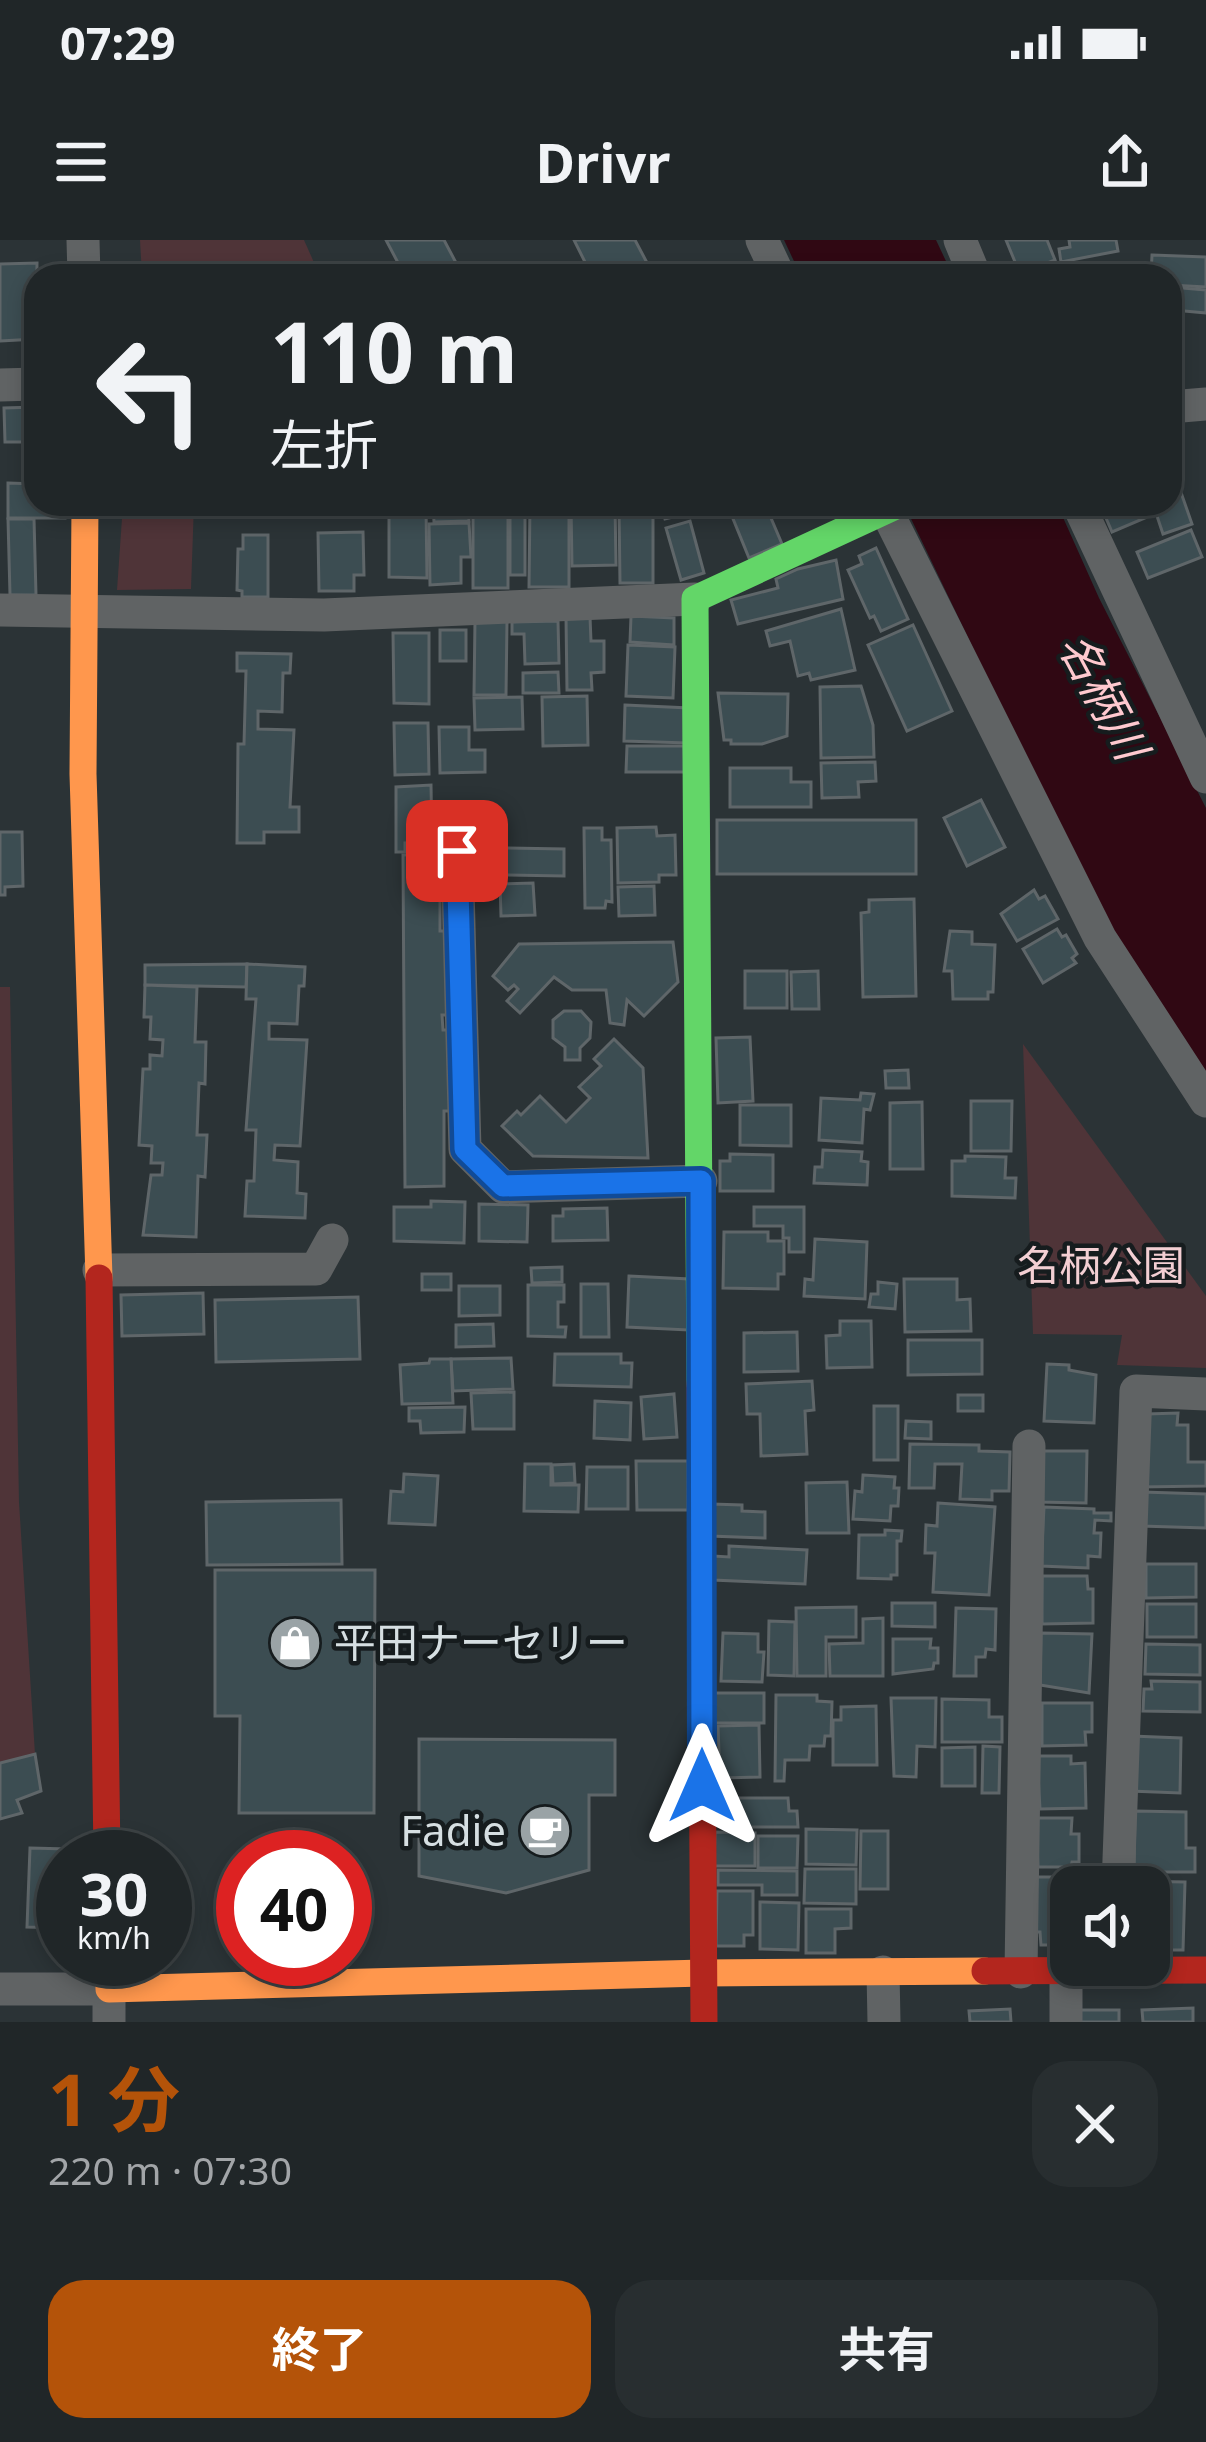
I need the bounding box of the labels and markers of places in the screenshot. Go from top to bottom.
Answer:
pin [406,800,508,902]
place label: 平田ナーセリー [334,1613,628,1670]
shop icon: 平田ナーセリー [267,1615,323,1671]
place label: Fadie [400,1801,506,1858]
cafe icon: Fadie [517,1803,573,1859]

